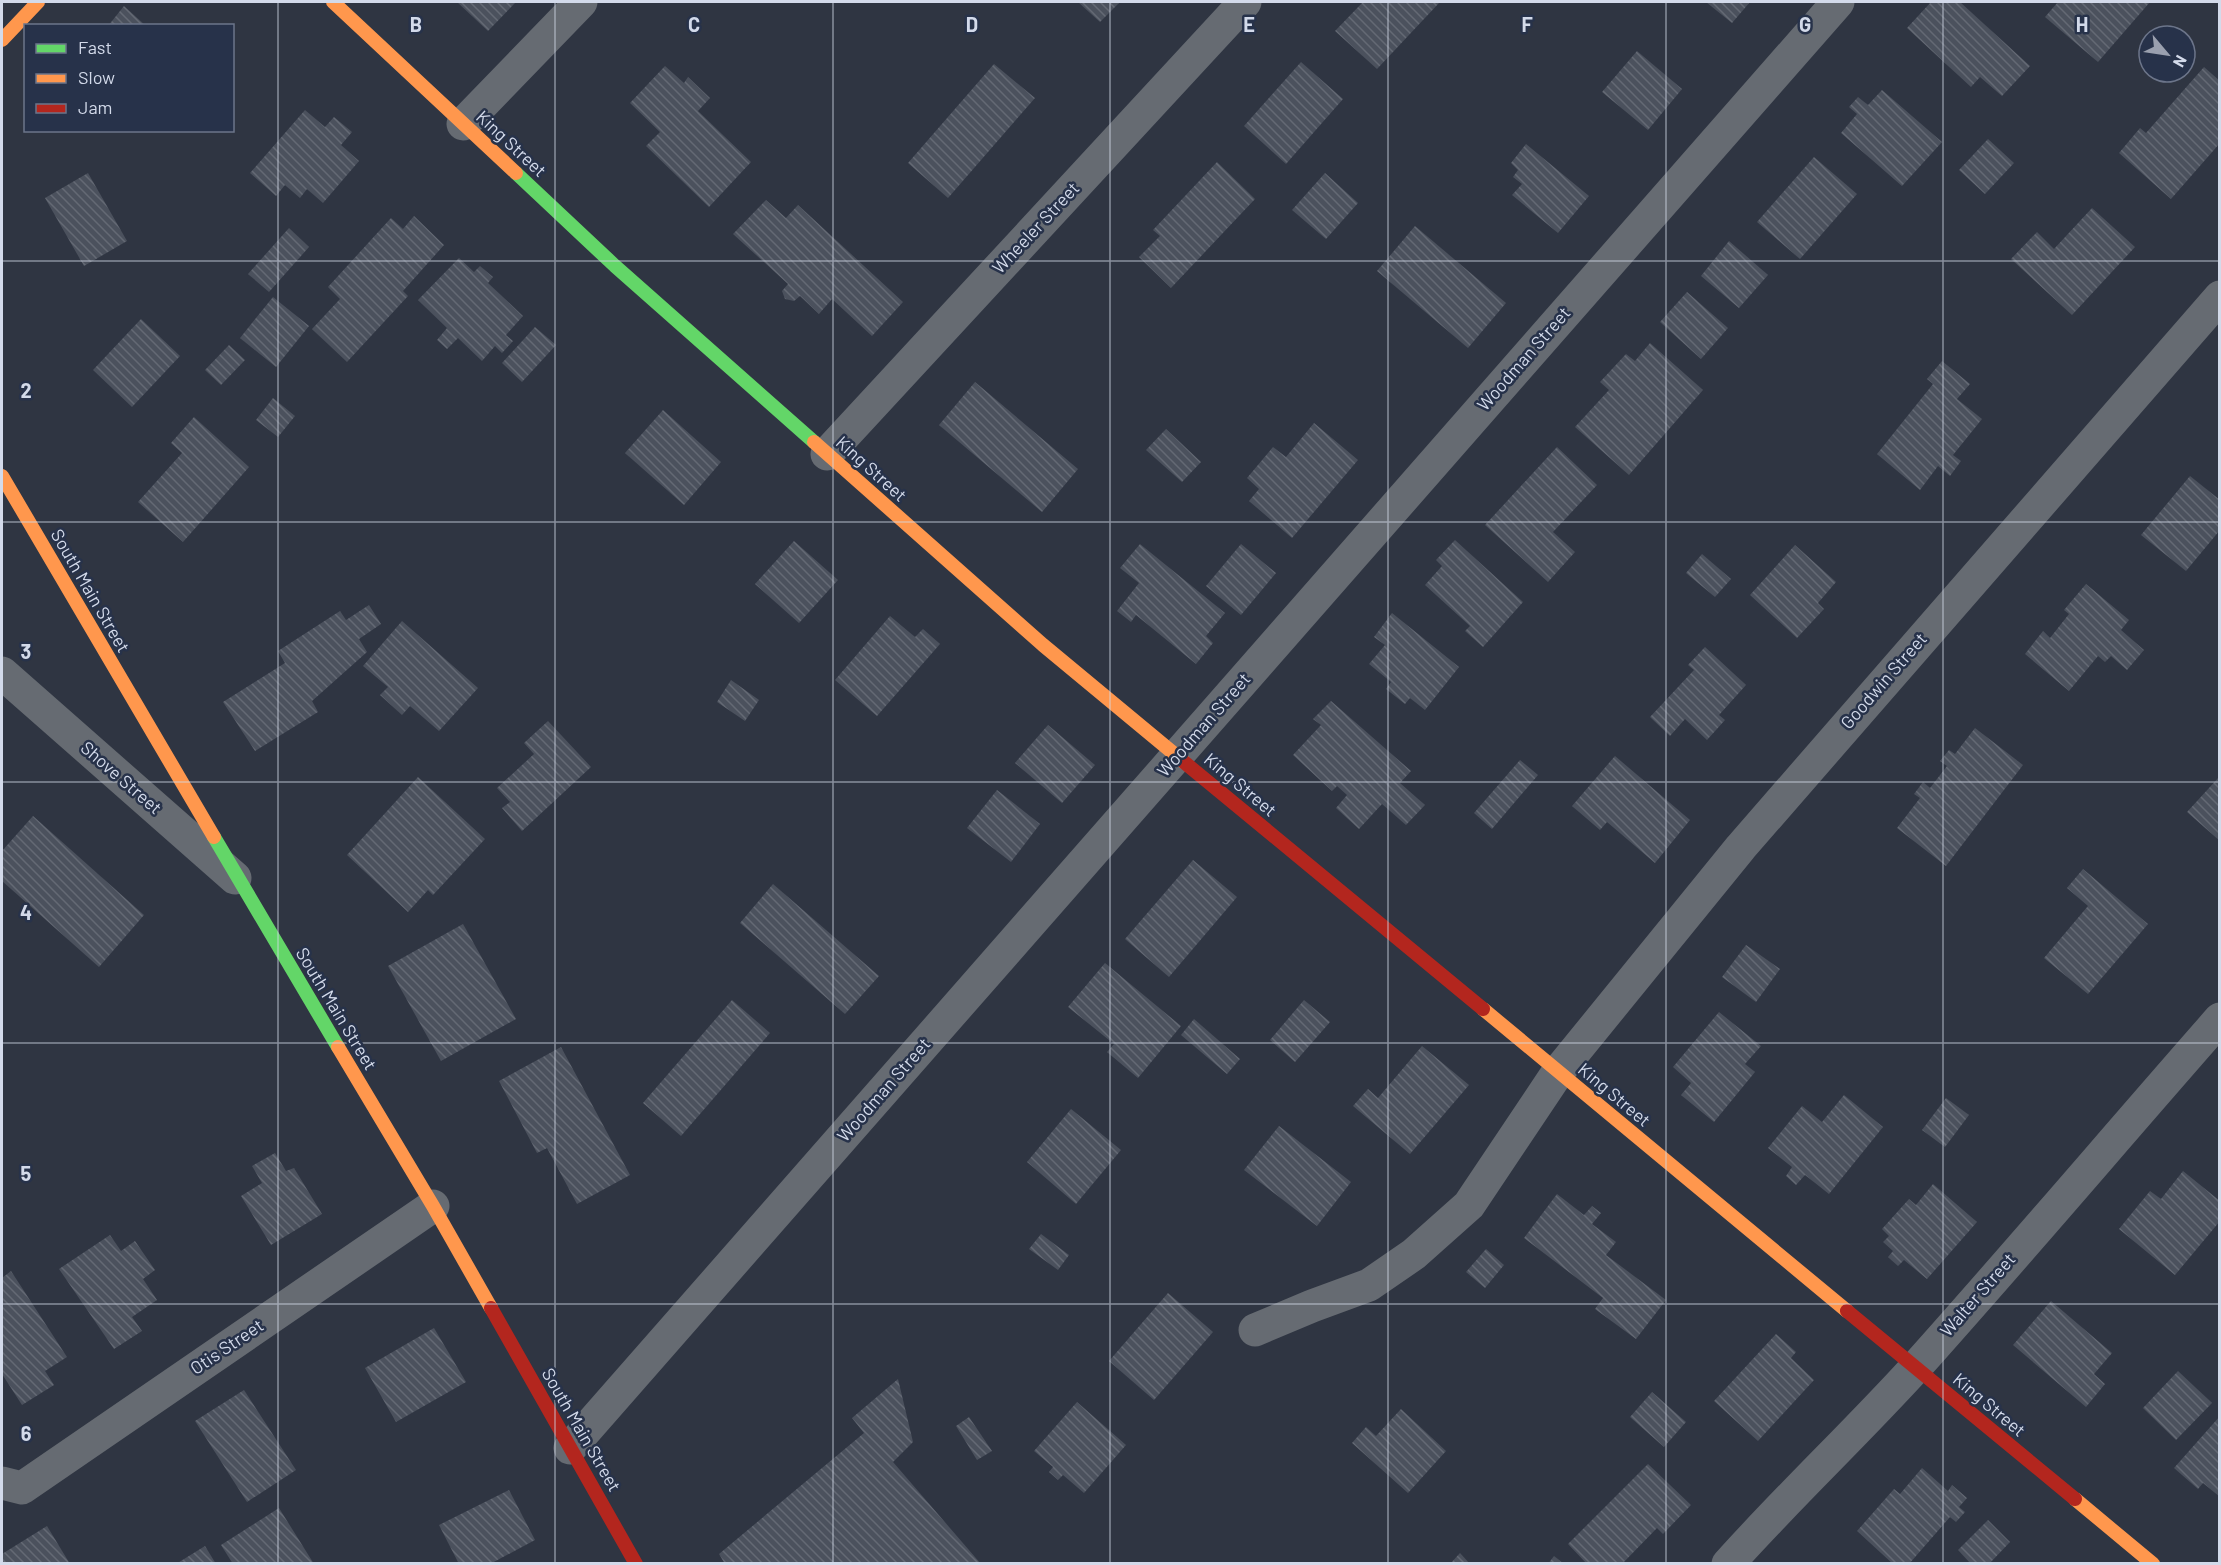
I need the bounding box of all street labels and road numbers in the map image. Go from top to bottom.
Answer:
street label: King Street [472,105,551,181]
street label: Wheeler Street [987,177,1083,278]
street label: Woodman Street [1472,302,1574,415]
street label: King Street [832,431,912,506]
street label: South Main Street [47,525,135,656]
street label: Goodwin Street [1835,628,1931,733]
street label: Woodman Street [1152,668,1254,781]
street label: Shove Street [77,736,167,818]
street label: King Street [1200,748,1281,821]
street label: South Main Street [292,943,382,1074]
street label: Woodman Street [832,1033,934,1146]
street label: King Street [1574,1058,1655,1131]
street label: Walter Street [1935,1248,2019,1341]
street label: Otis Street [186,1314,267,1379]
street label: South Main Street [538,1364,626,1495]
street label: King Street [1949,1368,2030,1441]

